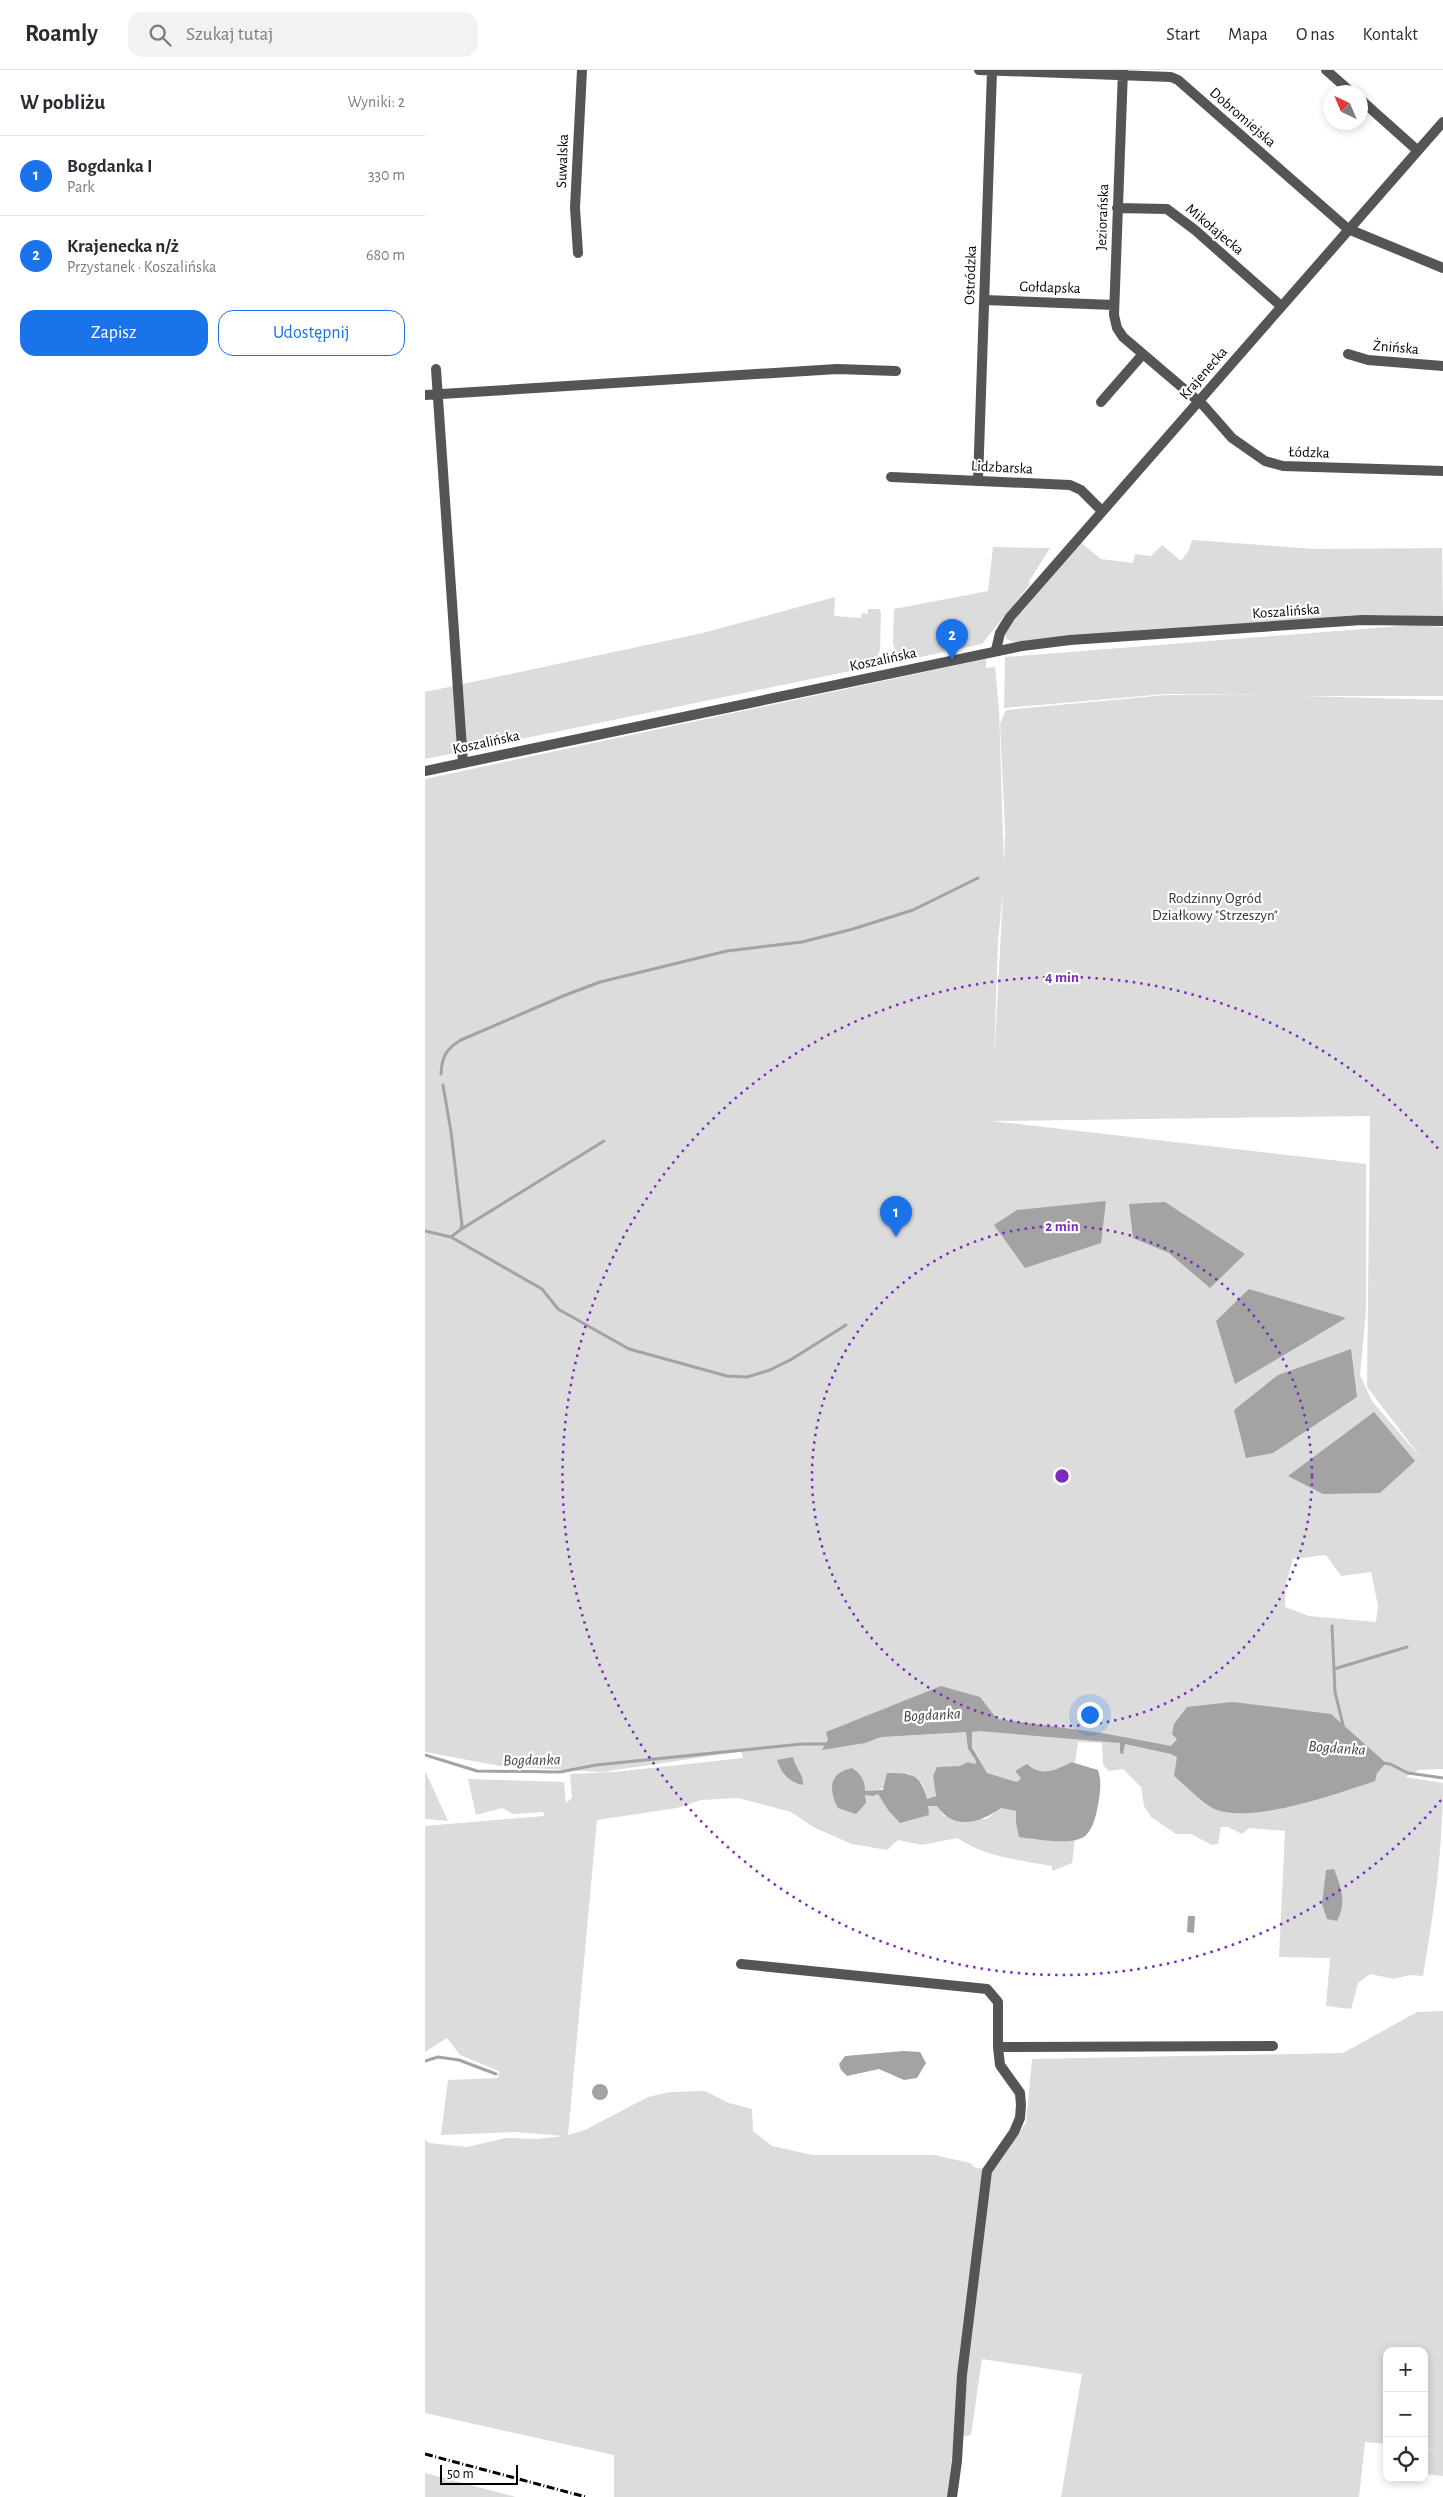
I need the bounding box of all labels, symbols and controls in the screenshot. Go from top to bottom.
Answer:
search box [128,12,478,57]
icon: search [146,21,174,49]
text: Roamly [25,22,98,46]
text: Szukaj tutaj [186,25,273,44]
text: Start [1166,26,1200,44]
text: Mapa [1228,26,1268,44]
text: O nas [1296,26,1335,44]
text: Kontakt [1363,26,1418,44]
street label: Dobromiejska [1207,85,1279,150]
north arrow [1323,85,1368,130]
text: W pobliżu [20,92,105,113]
text: Wyniki: 2 [347,94,405,110]
street label: Suwalska [554,134,571,188]
text: Bogdanka I [67,157,152,176]
text: 1 [33,167,39,183]
text: 330 m [368,167,405,183]
text: Park [67,179,95,195]
street label: Jeziorańska [1094,183,1111,251]
street label: Mikołajecka [1183,201,1247,258]
text: Krajenecka n/ż [67,237,179,256]
street label: Ostródzka [962,245,979,305]
text: 2 [32,247,40,263]
text: 680 m [366,247,405,263]
text: Przystanek · Koszalińska [67,259,216,275]
street label: Gołdapska [1019,279,1081,296]
button: Zapisz [20,310,208,356]
button: Udostępnij [218,310,405,356]
street label: Żnińska [1372,336,1420,357]
street label: Krajenecka [1177,344,1230,403]
street label: Łódzka [1288,444,1330,461]
street label: Lidzbarska [971,458,1033,477]
street label: Koszalińska [1252,602,1321,621]
pin: 2 [936,619,968,660]
street label: Koszalińska [848,645,918,674]
street label: Koszalińska [451,728,521,757]
park label: Rodzinny Ogród Działkowy "Strzeszyn" [1152,891,1278,923]
text: 4 min [1045,970,1079,985]
pin: 1 [880,1196,912,1237]
text: 2 min [1045,1219,1079,1234]
centre of rings [1053,1467,1071,1485]
your location [1077,1702,1103,1728]
water label: Bogdanka [903,1706,961,1724]
water label: Bogdanka [1308,1738,1366,1758]
water label: Bogdanka [503,1751,561,1769]
map controls [1383,2347,1428,2482]
button: + [1383,2347,1428,2392]
button: − [1383,2392,1428,2437]
button: locate [1383,2437,1428,2482]
scale bar [440,2462,517,2485]
text: 50 m [447,2467,474,2481]

